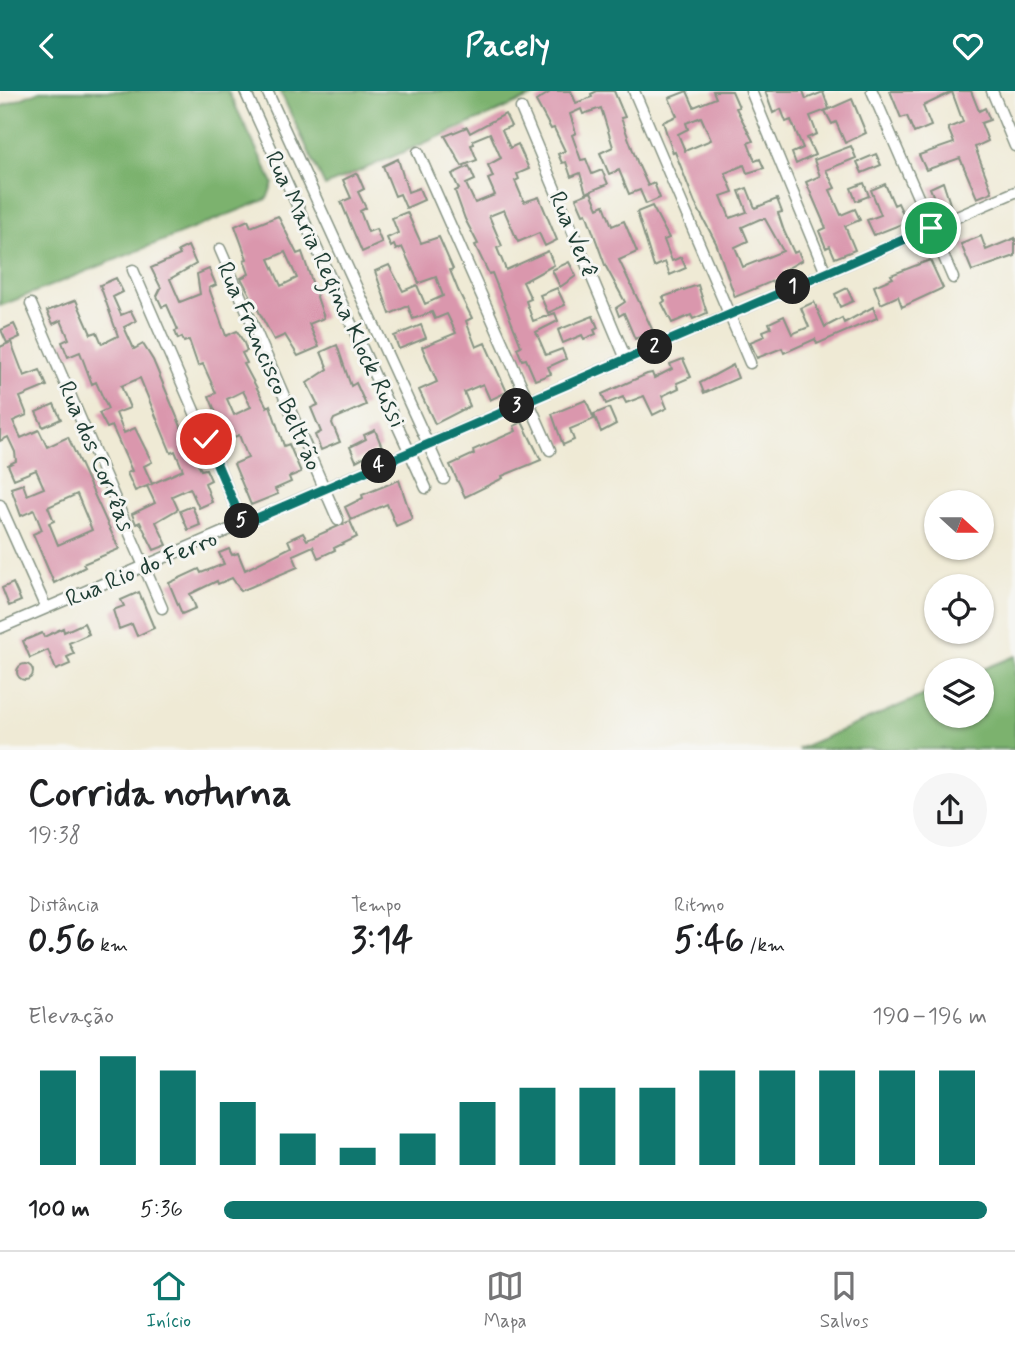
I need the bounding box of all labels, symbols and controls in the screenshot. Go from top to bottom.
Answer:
text: Pacely [465,25,550,67]
icon: back [28,27,66,65]
icon: heart [949,27,987,65]
street label: Rua Maria Regina Klock Russi [254,146,412,434]
street label: Rua Verê [541,187,605,282]
pin [901,198,961,258]
icon: arrive [912,209,950,247]
street label: Rua Francisco Beltrão [209,257,329,476]
pin: 1 [776,269,810,305]
text: 1 [788,274,797,299]
pin: 2 [638,329,672,365]
text: 2 [650,334,659,359]
street label: Rua dos Corrêas [50,377,141,537]
pin: 3 [500,389,534,423]
text: 3 [512,393,521,418]
pin [176,409,236,469]
icon: check [187,420,225,458]
pin: 4 [362,449,396,483]
text: 4 [373,453,384,478]
north arrow [924,490,994,560]
map controls [924,490,994,728]
pin: 5 [224,503,260,539]
text: 5 [236,508,247,533]
street label: Rua Rio do Ferro [61,524,222,615]
button: locate [924,574,994,644]
button: layers [924,658,994,728]
text: Corrida noturna [28,770,292,819]
button: share [913,773,987,847]
text: 19:38 [28,821,81,851]
text: Distância [28,893,99,918]
text: Tempo [351,893,401,918]
text: Ritmo [674,893,724,918]
text: 0.56 [28,918,95,964]
text: 3:14 [351,918,413,964]
text: 5:46 [674,918,744,964]
text: km [95,933,128,958]
text: /km [744,933,785,958]
text: Elevação [28,1002,114,1032]
text: 190–196 m [872,1002,987,1032]
text: 100 m [28,1195,90,1225]
text: 5:36 [140,1195,183,1225]
tab: Início [146,1267,191,1334]
tab: Mapa [484,1267,527,1334]
tab: Salvos [820,1267,869,1334]

